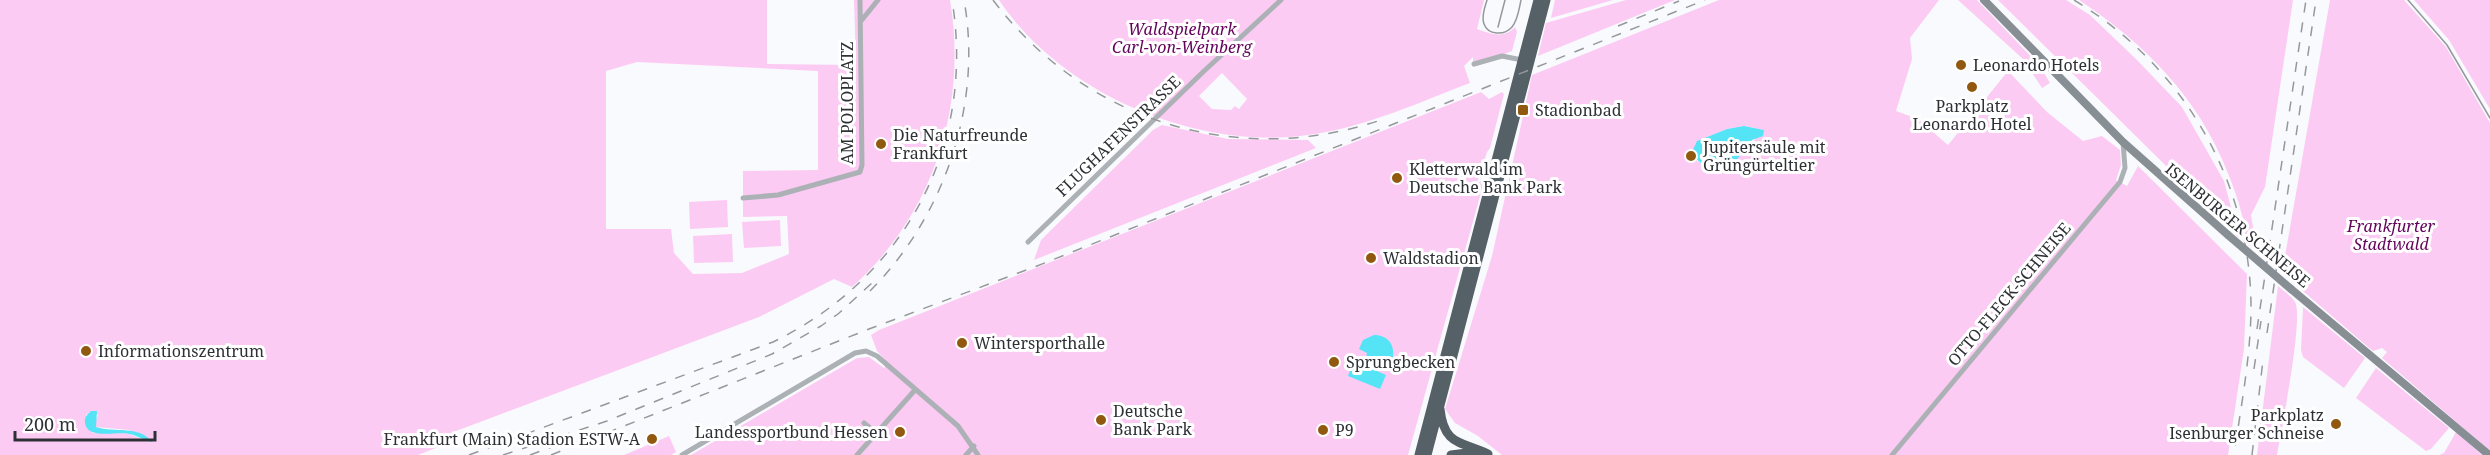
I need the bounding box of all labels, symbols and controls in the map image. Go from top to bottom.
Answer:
park label: Waldspielpark Carl-von-Weinberg [1112,18,1253,58]
street label: AM POLOPLATZ [836,41,858,165]
place label: Leonardo Hotels [1973,54,2099,76]
marker: Leonardo Hotels [1954,58,1968,72]
street label: FLUGHAFENSTRASSE [1051,71,1185,201]
marker: Parkplatz Leonardo Hotel [1965,80,1979,94]
place label: Parkplatz Leonardo Hotel [1913,95,2031,135]
place label: Stadionbad [1535,99,1622,121]
marker: Stadionbad [1516,103,1530,117]
place label: Die Naturfreunde Frankfurt [893,124,1028,164]
place label: Jupitersäule mit Grüngürteltier [1702,136,1826,176]
marker: Die Naturfreunde Frankfurt [874,137,888,151]
marker: Jupitersäule mit Grüngürteltier [1684,149,1698,163]
place label: Kletterwald im Deutsche Bank Park [1409,158,1562,198]
street label: ISENBURGER SCHNEISE [2161,158,2315,292]
marker: Kletterwald im Deutsche Bank Park [1390,171,1404,185]
park label: Frankfurter Stadtwald [2346,215,2436,255]
street label: OTTO-FLECK-SCHNEISE [1942,218,2076,370]
place label: Waldstadion [1383,247,1479,269]
marker: Waldstadion [1364,251,1378,265]
place label: Wintersporthalle [974,332,1105,354]
marker: Wintersporthalle [955,336,969,350]
place label: Informationszentrum [98,340,264,362]
marker: Informationszentrum [79,344,93,358]
place label: Sprungbecken [1346,351,1455,373]
marker: Sprungbecken [1327,355,1341,369]
place label: Deutsche Bank Park [1113,400,1193,440]
scale bar [15,404,154,442]
place label: Parkplatz Isenburger Schneise [2169,404,2324,444]
text: 200 m [24,412,76,436]
marker: Deutsche Bank Park [1094,413,1108,427]
marker: Parkplatz Isenburger Schneise [2329,417,2343,431]
place label: P9 [1335,419,1354,441]
place label: Landessportbund Hessen [695,421,888,443]
marker: P9 [1316,423,1330,437]
marker: Landessportbund Hessen [893,425,907,439]
place label: Frankfurt (Main) Stadion ESTW-A [383,428,641,450]
marker: Frankfurt (Main) Stadion ESTW-A [645,432,659,446]

